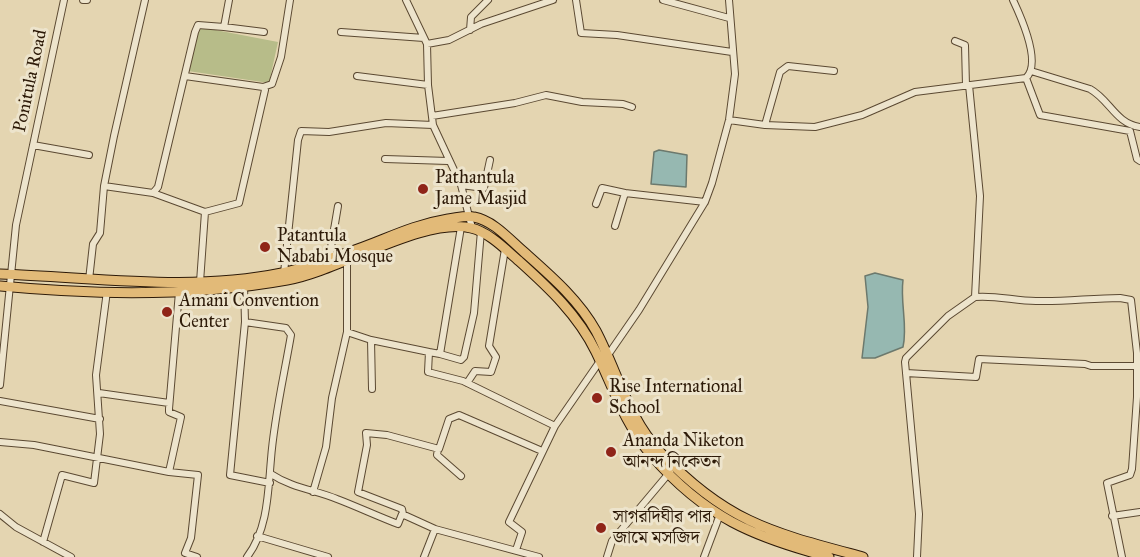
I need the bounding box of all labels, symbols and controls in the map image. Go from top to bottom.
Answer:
street label: Ponitula Road [10,28,52,134]
place label: Pathantula Jame Masjid [435,168,527,210]
marker: Pathantula Jame Masjid [416,182,430,196]
place label: Patantula Nababi Mosque [277,226,393,268]
marker: Patantula Nababi Mosque [258,240,272,254]
place label: Amani Convention Center [179,291,319,334]
marker: Amani Convention Center [160,305,174,319]
place label: Rise International School [609,377,743,420]
marker: Rise International School [590,391,604,405]
place label: Ananda Niketon আনন্দ নিকেতন [623,431,744,474]
marker: Ananda Niketon আনন্দ নিকেতন [604,445,618,459]
place label: সাগরদিঘীর পার জামে মসজিদ [613,507,712,550]
marker: সাগরদিঘীর পার জামে মসজিদ [594,521,608,535]

